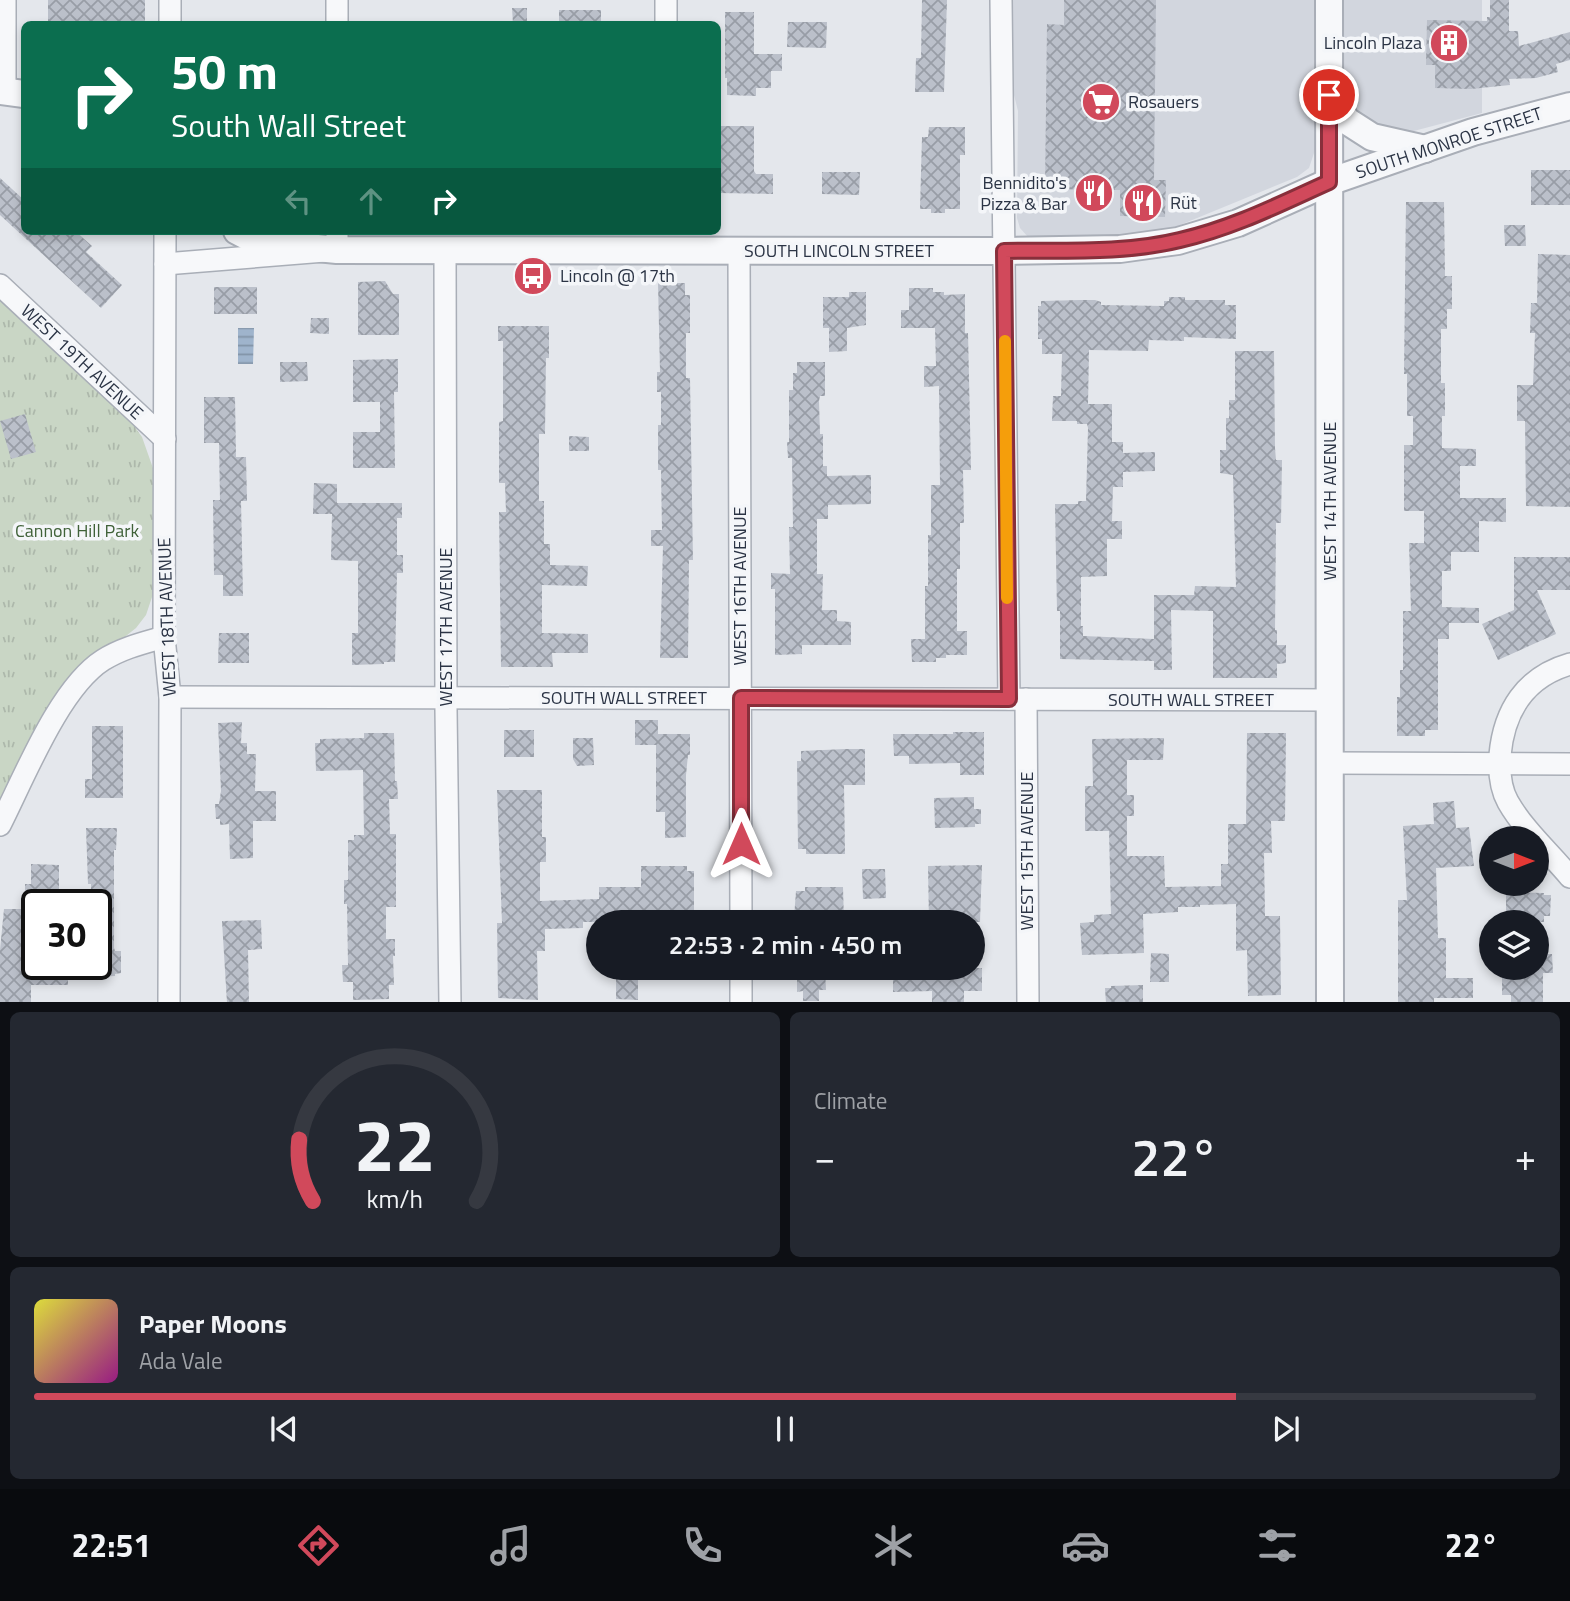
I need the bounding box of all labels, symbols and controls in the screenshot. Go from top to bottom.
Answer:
building icon: Lincoln Plaza [1428,22,1470,64]
place label: Lincoln Plaza [1324,29,1422,56]
text: 50 m [171,33,278,108]
icon: right [56,49,147,140]
pin [1299,65,1359,125]
icon: arrive [1310,76,1348,114]
supermarket icon: Rosauers [1080,81,1122,123]
place label: Rosauers [1128,88,1199,115]
street label: SOUTH MONROE STREET [1352,99,1546,185]
text: South Wall Street [171,101,406,149]
place label: Bennidito's Pizza & Bar [980,169,1067,217]
restaurant icon: Bennidito's Pizza & Bar [1073,172,1115,214]
icon: left [279,182,317,220]
icon: ahead [352,182,390,220]
icon: right [425,182,463,220]
restaurant icon: Rüt [1122,182,1164,224]
place label: Rüt [1170,189,1198,216]
street label: SOUTH LINCOLN STREET [744,237,934,264]
bus stop icon: Lincoln @ 17th [512,255,554,297]
place label: Lincoln @ 17th [560,262,675,289]
street label: WEST 19TH AVENUE [15,297,150,426]
street label: WEST 14TH AVENUE [1316,421,1343,581]
street label: WEST 16TH AVENUE [726,506,753,666]
park label: Cannon Hill Park [15,517,139,544]
street label: WEST 18TH AVENUE [150,537,183,697]
street label: WEST 17TH AVENUE [432,547,459,707]
street label: SOUTH WALL STREET [541,684,708,711]
street label: SOUTH WALL STREET [1108,686,1275,713]
street label: WEST 15TH AVENUE [1013,771,1040,931]
position arrow [704,807,778,881]
north arrow [1479,826,1549,896]
map controls [1479,826,1549,980]
speed limit sign: 30 [21,889,112,980]
button: layers [1479,910,1549,980]
text: 22:53 · 2 min · 450 m [669,925,902,964]
text: Climate [814,1083,887,1118]
text: 22 [354,1089,436,1199]
text: 22° [1131,1117,1219,1196]
text: − [814,1128,835,1186]
text: + [1515,1128,1536,1186]
text: km/h [367,1179,423,1217]
text: Paper Moons [139,1304,287,1343]
text: Ada Vale [139,1343,223,1378]
icon: previous [265,1410,303,1448]
icon: pause [766,1410,804,1448]
icon: next [1267,1410,1305,1448]
text: 22:51 [71,1521,151,1569]
icon: directions [294,1521,343,1570]
icon: music [486,1521,535,1570]
icon: phone [678,1521,727,1570]
icon: climate [869,1521,918,1570]
icon: car [1061,1521,1110,1570]
icon: filters [1253,1521,1302,1570]
text: 22° [1445,1521,1499,1569]

